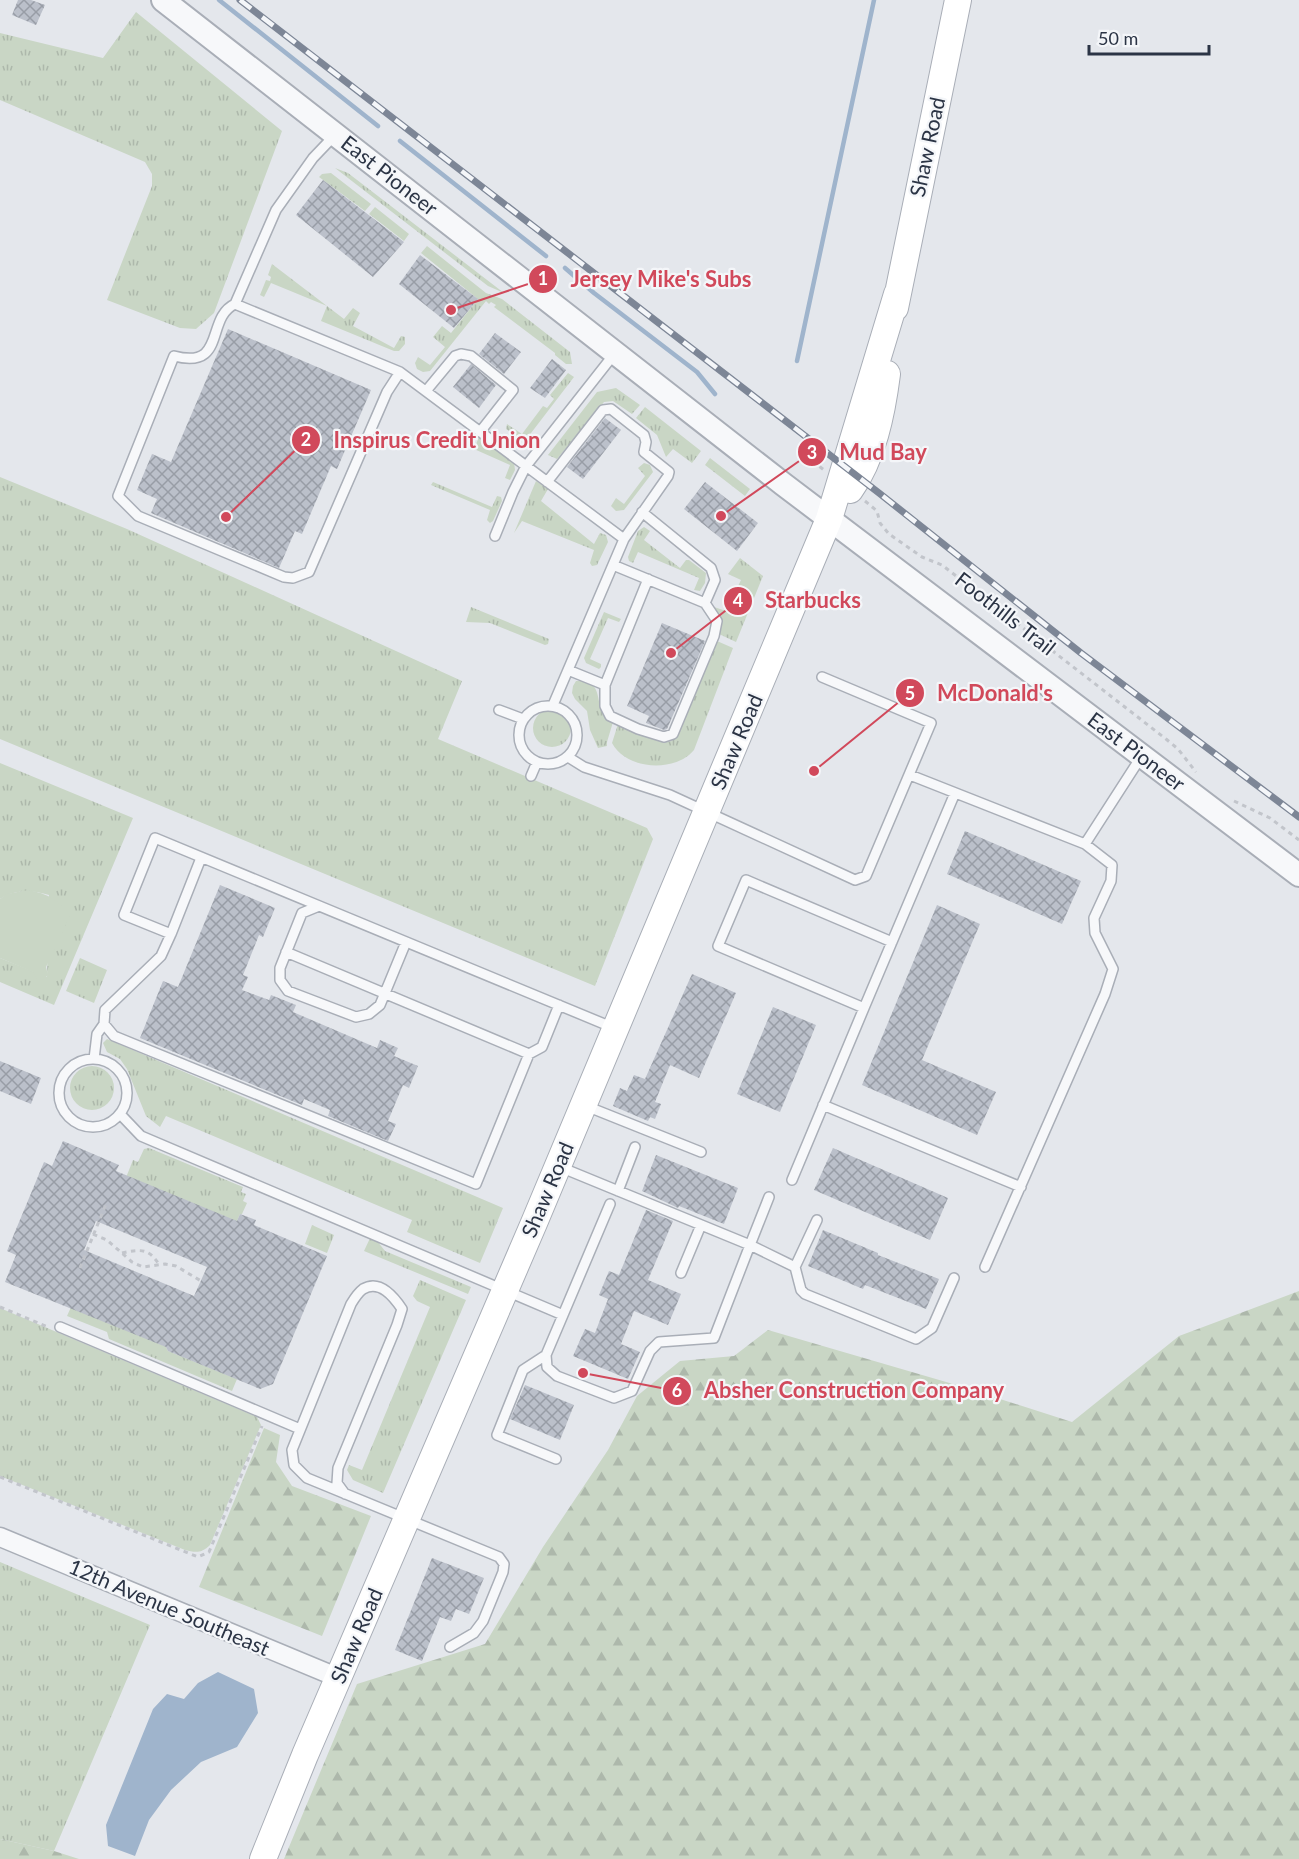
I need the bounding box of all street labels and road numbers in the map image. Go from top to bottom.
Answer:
street label: Shaw Road [904,95,949,199]
street label: East Pioneer [337,129,443,220]
street label: Foothills Trail [951,566,1061,660]
street label: Shaw Road [704,690,767,793]
street label: East Pioneer [1083,706,1191,796]
street label: Shaw Road [515,1138,578,1241]
street label: 12th Avenue Southeast [66,1553,274,1660]
street label: Shaw Road [324,1584,387,1687]

